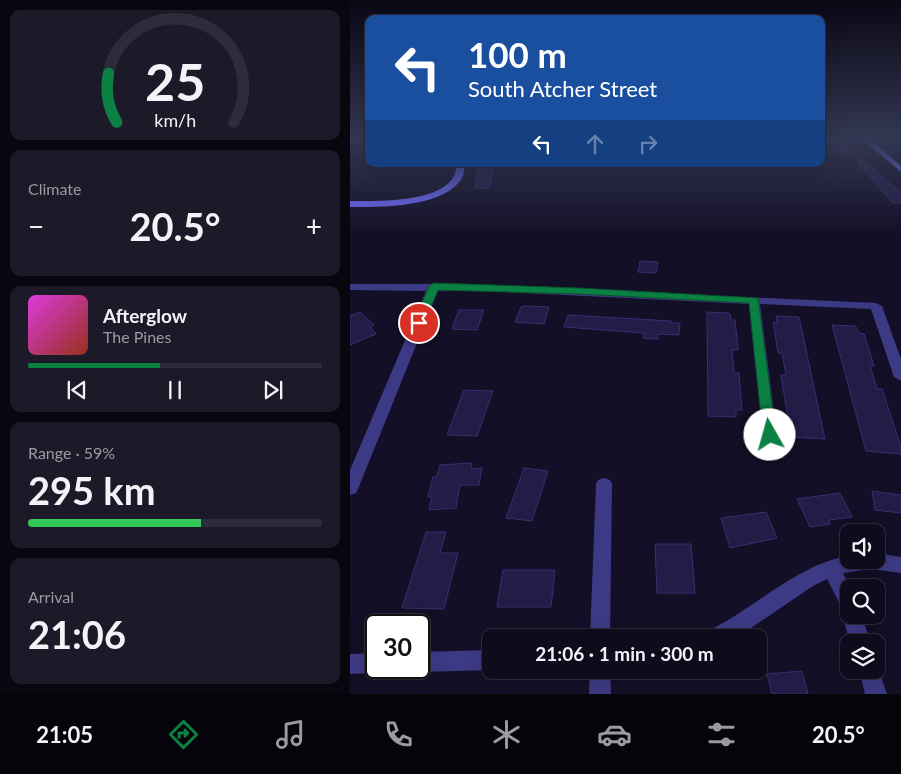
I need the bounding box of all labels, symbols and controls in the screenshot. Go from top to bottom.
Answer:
text: 100 m [468,33,567,75]
icon: left [385,35,450,100]
text: 25 [145,50,205,112]
text: South Atcher Street [468,75,657,102]
text: km/h [154,109,196,131]
icon: left [528,130,556,158]
icon: ahead [581,130,609,158]
icon: right [634,130,662,158]
text: Climate [28,179,81,198]
text: 20.5° [130,203,220,249]
text: − [28,209,44,243]
text: + [306,209,322,243]
pin [398,302,440,344]
text: Afterglow [103,304,187,327]
icon: arrive [405,309,433,337]
text: The Pines [103,327,172,346]
icon: previous [63,376,91,404]
icon: pause [161,376,189,404]
icon: next [259,376,287,404]
position arrow [743,408,795,460]
text: Range · 59% [28,443,115,462]
text: 295 km [28,467,156,513]
map controls [840,524,885,679]
button: sound [840,524,885,569]
button: search [840,579,885,624]
text: Arrival [28,587,74,606]
text: 21:06 [28,611,126,657]
speed limit sign: 30 [365,614,430,679]
button: layers [840,634,885,679]
text: 21:06 · 1 min · 300 m [535,642,714,665]
icon: directions [166,717,201,752]
icon: music [273,717,308,752]
icon: phone [381,717,416,752]
icon: climate [489,717,524,752]
icon: car [597,717,632,752]
icon: filters [704,717,739,752]
text: 21:05 [36,721,93,748]
text: 20.5° [812,721,865,748]

